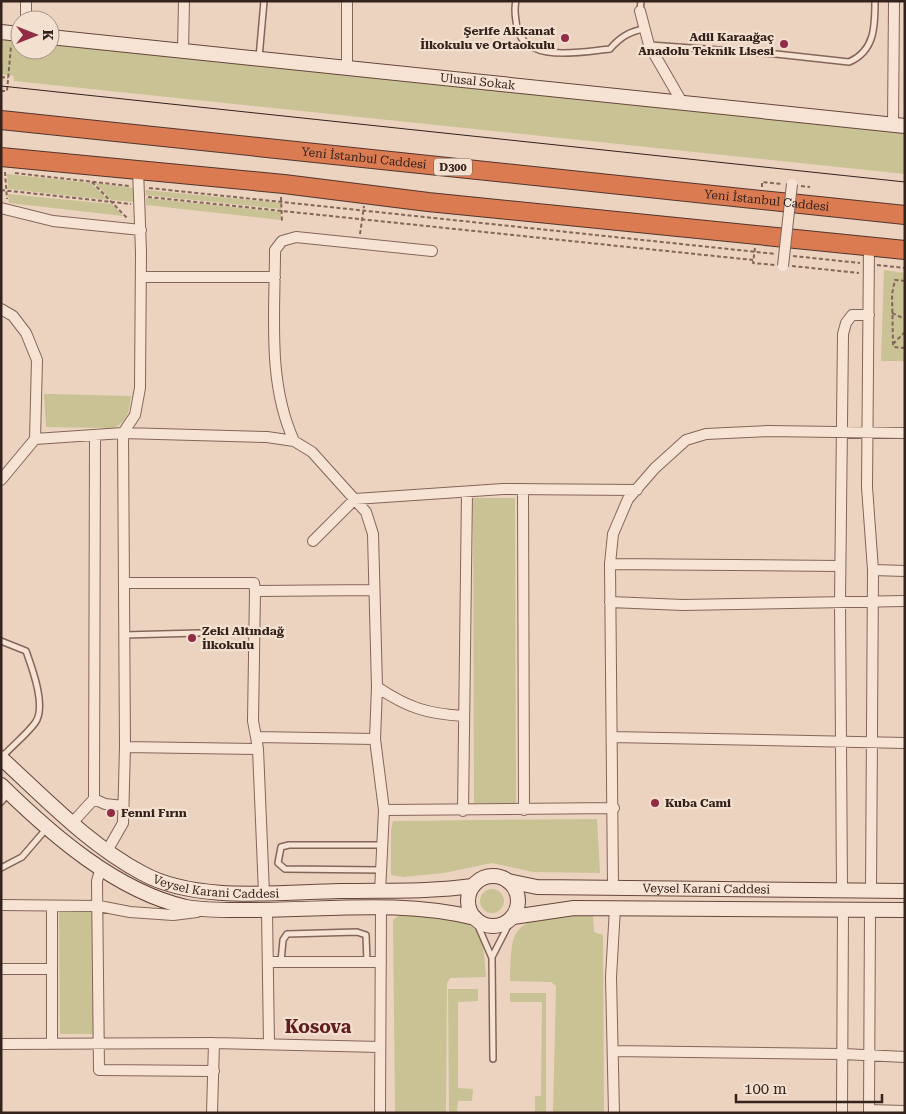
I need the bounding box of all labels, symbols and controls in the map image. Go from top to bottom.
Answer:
north arrow [10,10,60,60]
place label: Şerife Akkanat İlkokulu ve Ortaokulu [420,24,555,52]
text: K [40,29,56,41]
place label: Adil Karaağaç Anadolu Teknik Lisesi [638,30,774,58]
marker: Şerife Akkanat İlkokulu ve Ortaokulu [559,32,571,44]
marker: Adil Karaağaç Anadolu Teknik Lisesi [778,38,790,50]
street label: Ulusal Sokak [439,71,517,92]
street label: Yeni İstanbul Caddesi [301,145,427,172]
road number: D300 [434,158,472,176]
street label: Yeni İstanbul Caddesi [704,187,830,214]
place label: Zeki Altındağ İlkokulu [202,624,285,652]
marker: Zeki Altındağ İlkokulu [186,632,198,644]
place label: Kuba Cami [665,796,731,810]
marker: Kuba Cami [649,797,661,809]
place label: Fenni Fırın [121,806,187,820]
marker: Fenni Fırın [105,807,117,819]
street label: Veysel Karani Caddesi [151,872,280,901]
street label: Veysel Karani Caddesi [642,881,770,897]
district label: Kosova [285,1016,352,1037]
scale bar [736,1072,882,1104]
text: 100 m [744,1080,787,1098]

